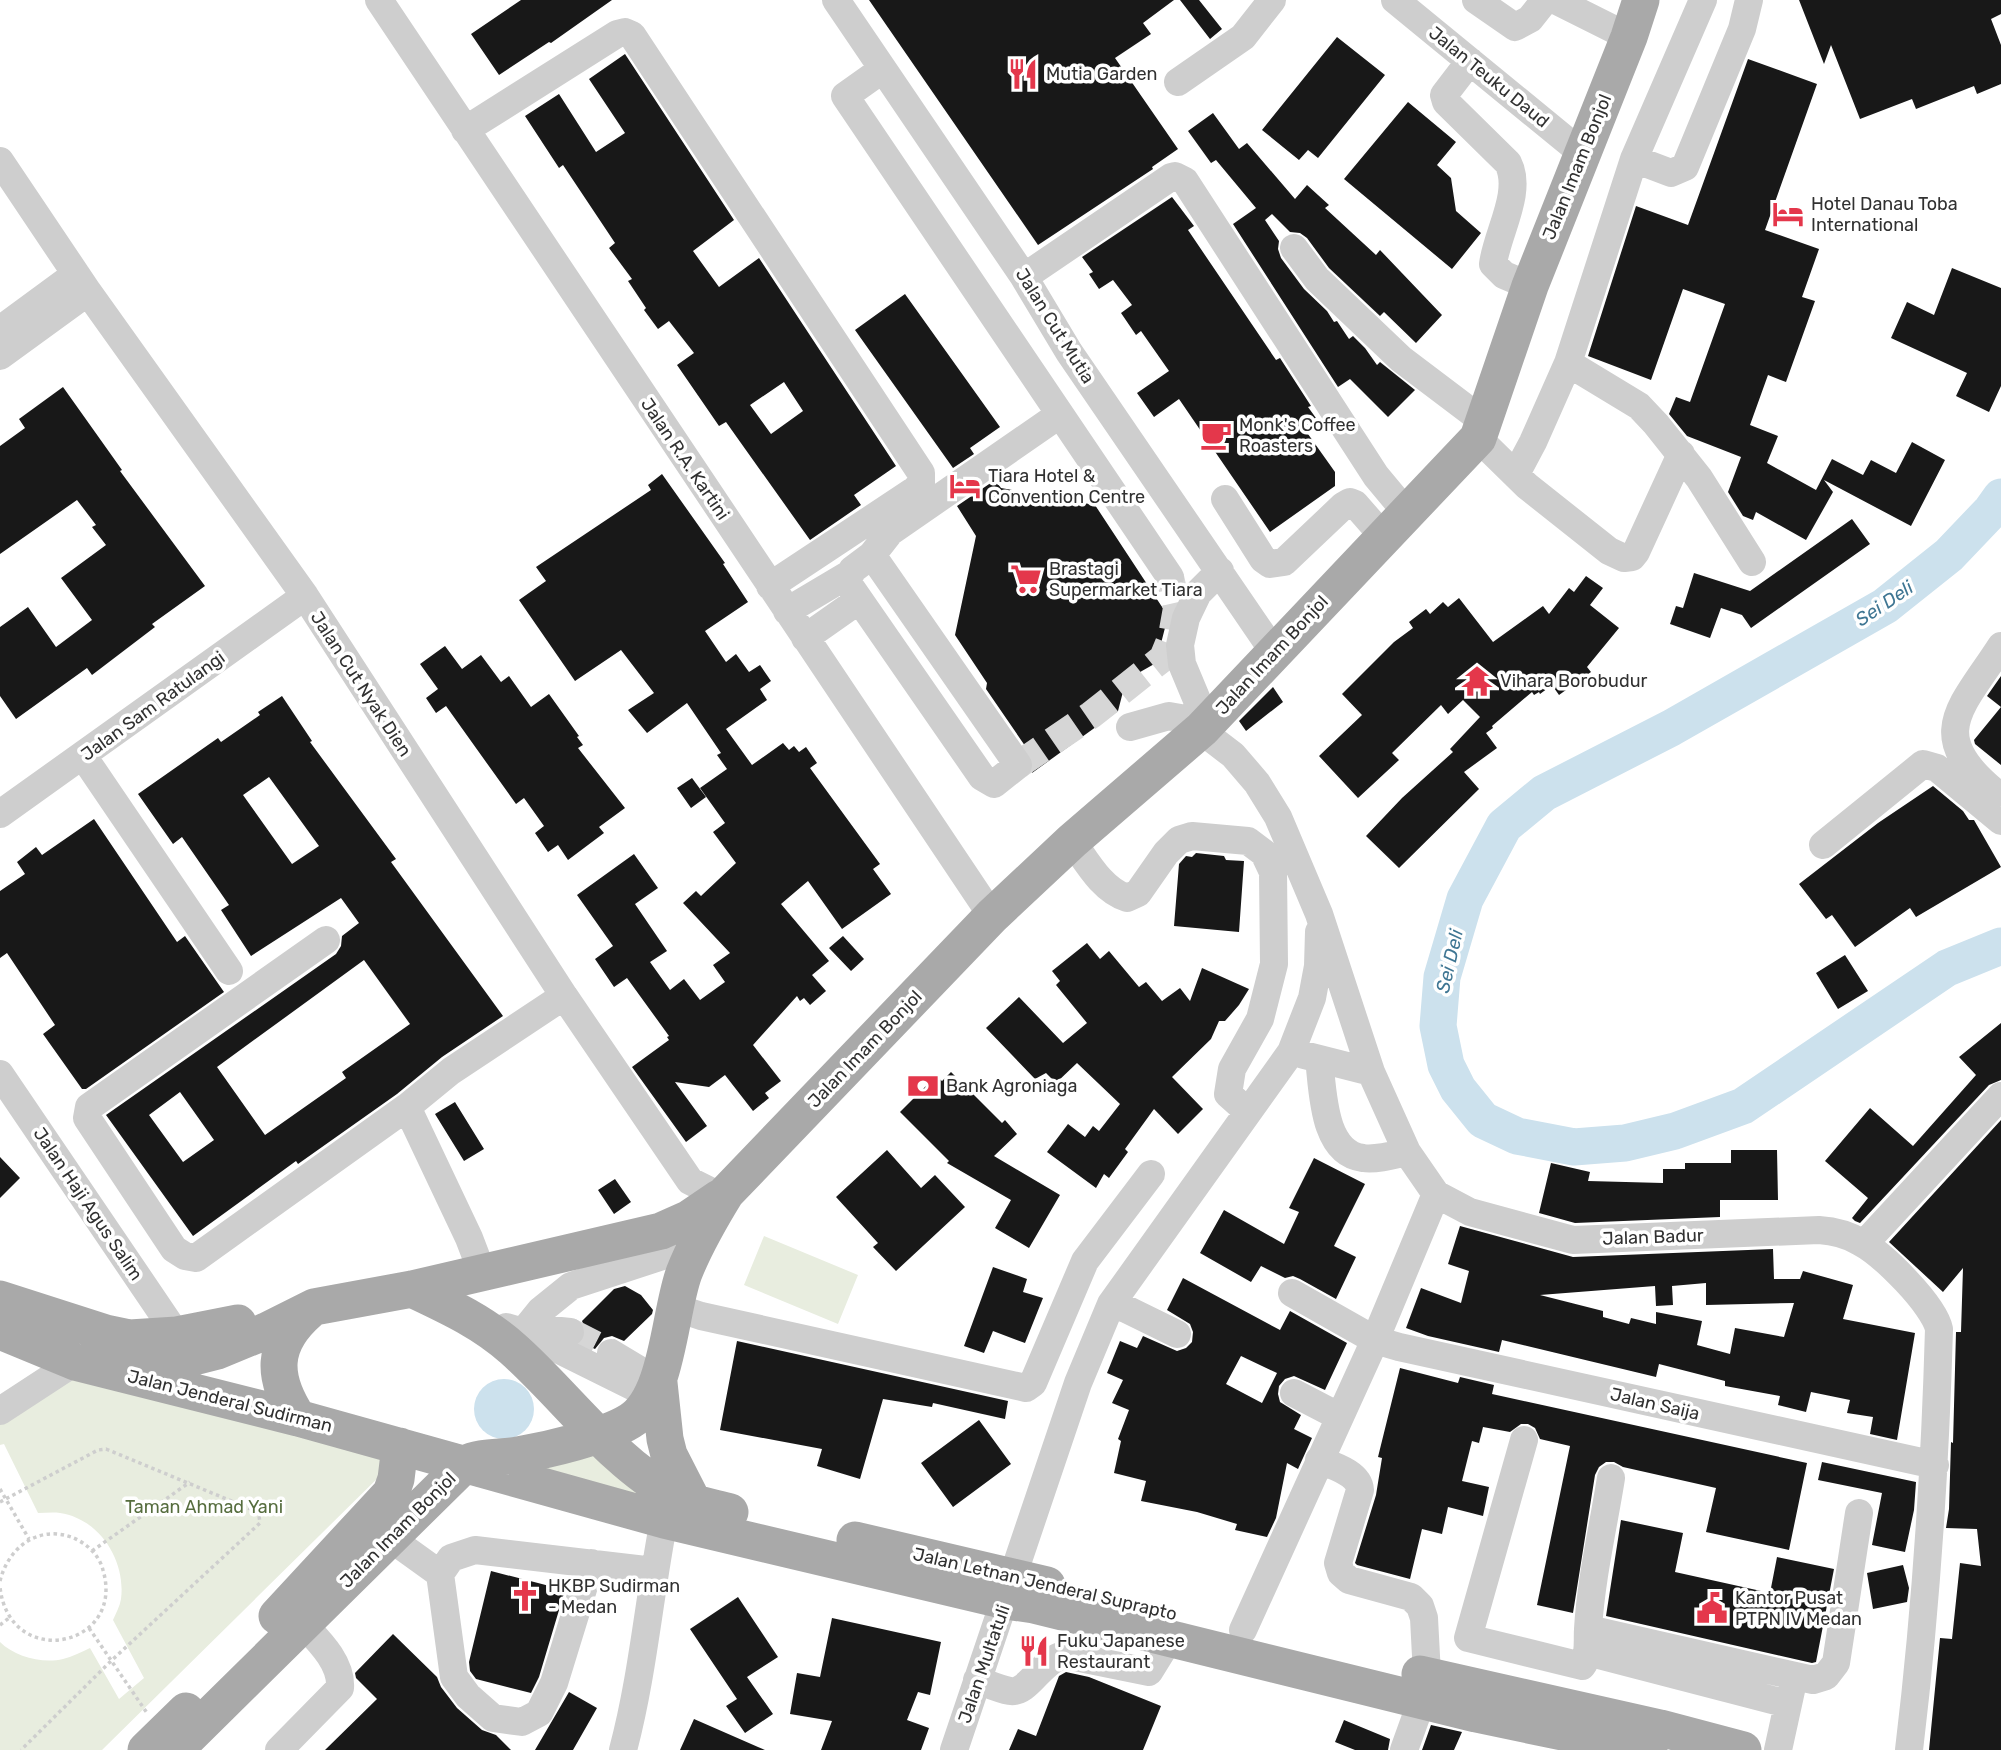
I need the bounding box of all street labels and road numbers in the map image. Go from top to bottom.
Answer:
street label: Jalan Teuku Daud [1424,22,1554,132]
street label: Jalan Imam Bonjol [1538,91,1616,243]
street label: Jalan Cut Mutia [1011,264,1099,388]
street label: Jalan R.A. Kartini [636,394,734,524]
street label: Jalan Imam Bonjol [1211,591,1333,719]
street label: Jalan Cut Nyak Dien [306,607,416,761]
street label: Jalan Sam Ratulangi [77,646,229,766]
street label: Jalan Imam Bonjol [803,986,927,1112]
street label: Jalan Haji Agus Salim [29,1123,147,1285]
street label: Jalan Badur [1602,1224,1704,1250]
street label: Jalan Jenderal Sudirman [125,1365,335,1437]
street label: Jalan Saija [1608,1383,1702,1425]
street label: Jalan Imam Bonjol [336,1468,460,1592]
street label: Jalan Letnan Jenderal Suprapto [911,1543,1179,1625]
street label: Jalan Multatuli [953,1602,1015,1726]

